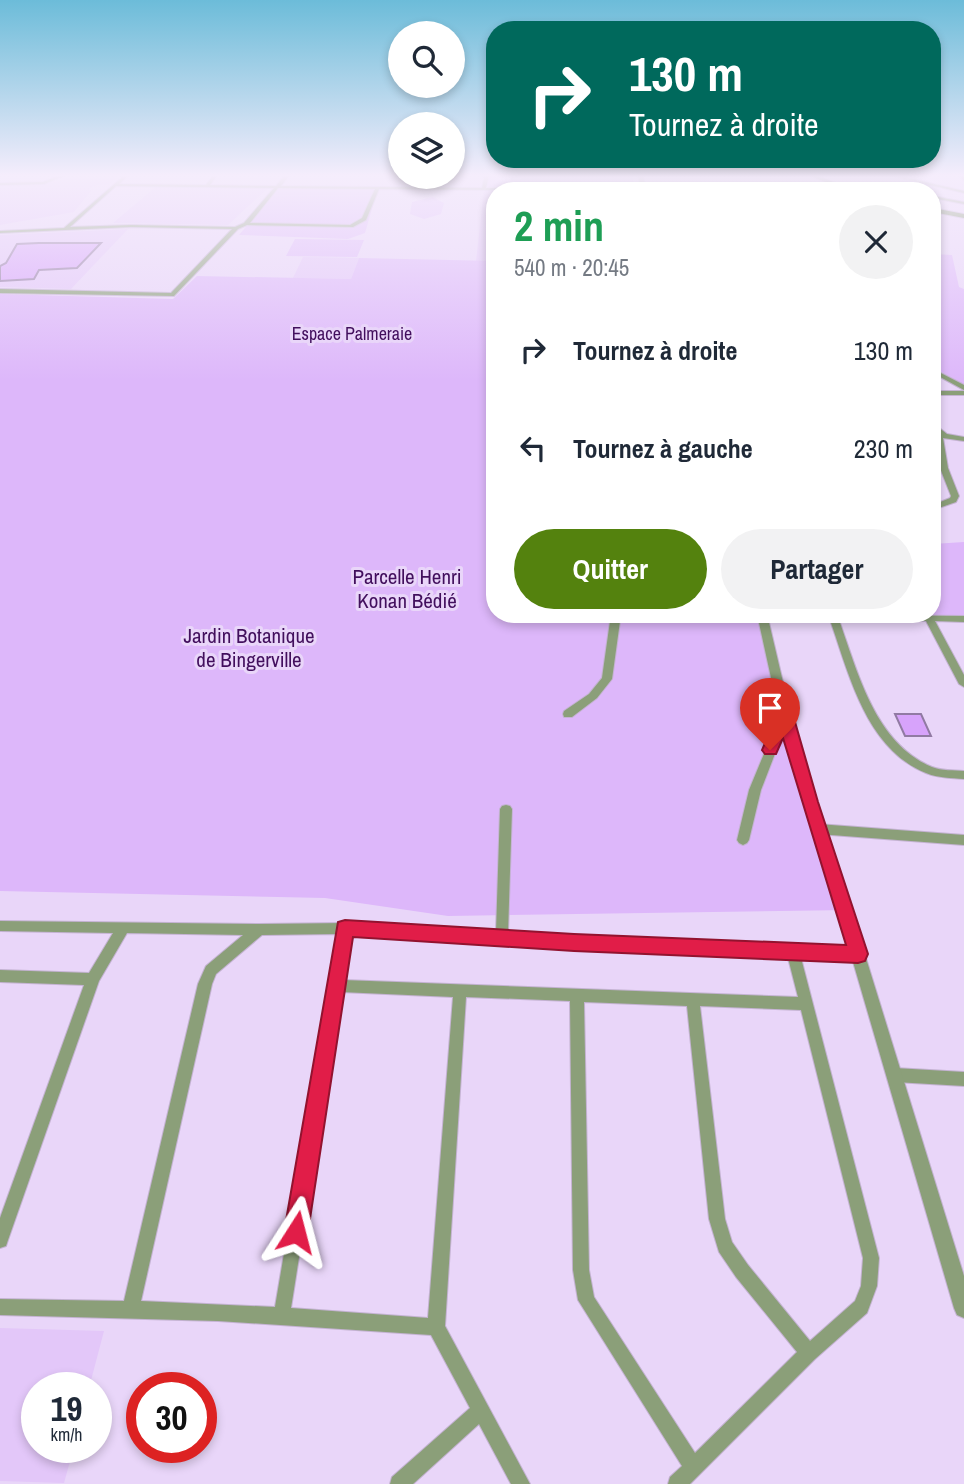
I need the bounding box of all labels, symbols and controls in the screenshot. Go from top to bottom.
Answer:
map controls [388,21,465,189]
button: search [388,21,465,98]
text: 130 m [629,40,743,106]
icon: right [514,49,605,140]
text: Tournez à droite [629,103,819,146]
button: layers [388,112,465,189]
text: 2 min [514,198,604,254]
button: close [839,205,913,279]
text: 540 m · 20:45 [514,252,629,283]
park label: Espace Palmeraie [292,321,412,346]
icon: right [514,331,552,369]
text: Tournez à droite [573,333,737,368]
text: 130 m [854,333,913,368]
icon: left [514,429,552,467]
text: Tournez à gauche [573,431,753,466]
text: 230 m [854,431,913,466]
button: Quitter [514,529,707,609]
button: Partager [721,529,913,609]
park label: Parcelle Henri Konan Bédié [352,562,462,615]
park label: Jardin Botanique de Bingerville [183,621,315,674]
pin [740,678,800,750]
icon: arrive [751,689,789,727]
position arrow [259,1195,333,1269]
speed limit sign: 30 [126,1372,217,1463]
text: 19 [51,1385,82,1432]
text: km/h [51,1422,83,1447]

